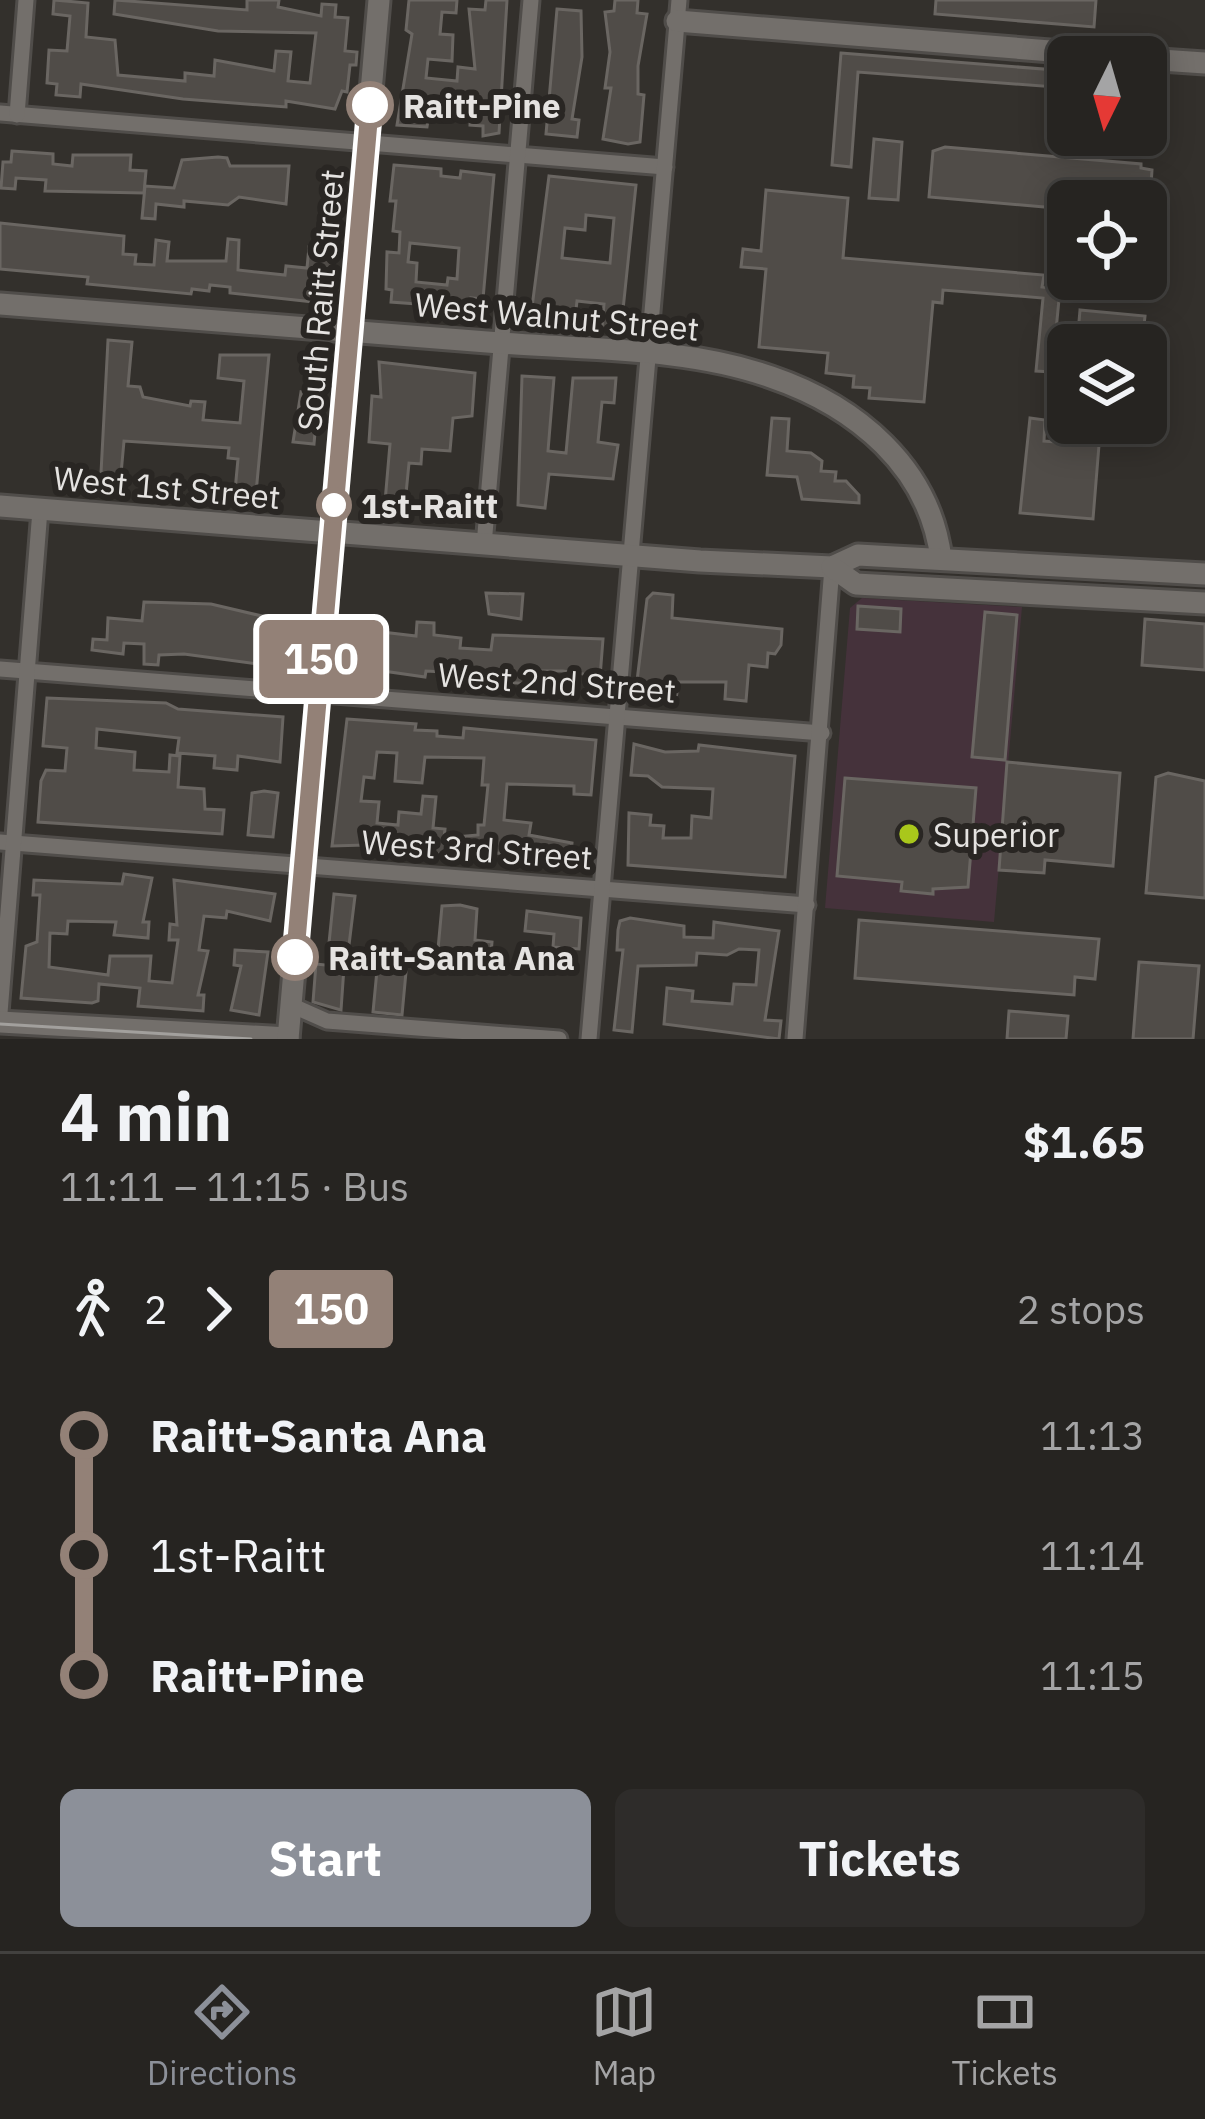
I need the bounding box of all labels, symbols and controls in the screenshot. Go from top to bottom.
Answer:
north arrow [1047,36,1167,156]
map controls [1047,36,1167,444]
marker: Raitt-Pine [348,83,392,127]
place label: Raitt-Pine [403,84,561,127]
street label: South Raitt Street [287,167,353,433]
button: locate [1047,180,1167,300]
street label: West Walnut Street [413,282,701,350]
button: layers [1047,324,1167,444]
street label: West 1st Street [52,456,282,518]
place label: 1st-Raitt [361,484,498,527]
marker: 1st-Raitt [318,489,350,521]
line badge: 150 [252,620,390,698]
text: 150 [283,631,359,686]
street label: West 2nd Street [437,652,677,712]
place label: Superior [933,813,1059,856]
street label: West 3rd Street [360,819,594,879]
marker: Superior [896,821,922,847]
marker: Raitt-Santa Ana [273,935,317,979]
place label: Raitt-Santa Ana [328,936,575,979]
text: 4 min [60,1073,232,1159]
text: $1.65 [1023,1112,1145,1170]
text: 11:11 – 11:15 · Bus [60,1161,409,1212]
icon: walk [60,1276,126,1342]
icon: forward [185,1276,251,1342]
text: 150 [293,1281,369,1336]
text: 2 [144,1284,167,1335]
text: 2 stops [1017,1284,1145,1335]
text: Raitt-Santa Ana [150,1406,487,1464]
text: 11:13 [1040,1410,1145,1461]
text: 1st-Raitt [150,1526,326,1584]
text: 11:14 [1040,1530,1145,1581]
text: Raitt-Pine [150,1646,365,1704]
text: 11:15 [1040,1650,1145,1701]
button: Start [60,1789,591,1927]
button: Tickets [615,1789,1145,1927]
tab: Directions [147,1979,297,2094]
tab: Map [591,1979,657,2094]
tab: Tickets [952,1979,1058,2094]

